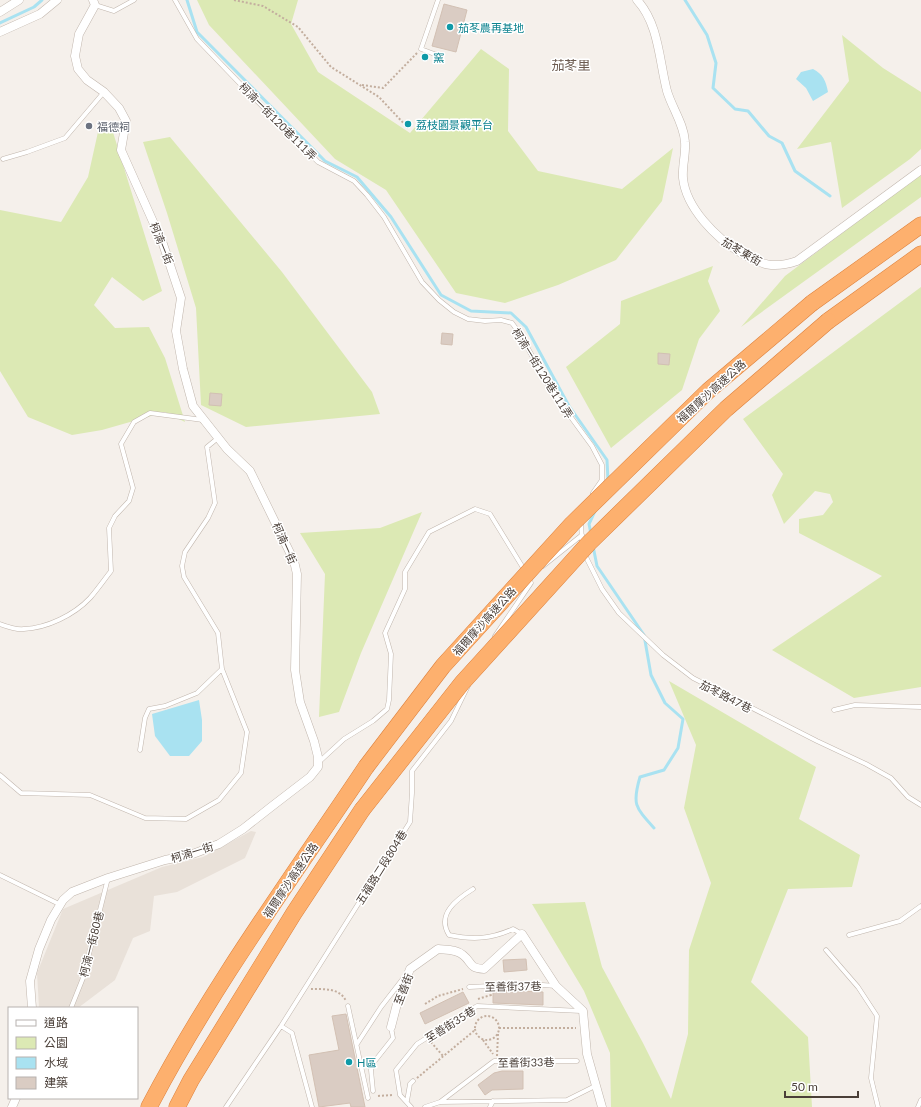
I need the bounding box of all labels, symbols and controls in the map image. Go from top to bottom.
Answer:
place label: 茄苳農再基地 [458,21,524,34]
marker: 茄苳農再基地 [445,22,455,32]
place label: 窯 [433,51,444,64]
marker: 窯 [420,52,430,62]
district label: 茄苳里 [551,57,591,73]
street label: 柯湳一街120巷111弄 [237,80,319,162]
place label: 荔枝園景觀平台 [416,118,493,131]
marker: 荔枝園景觀平台 [403,119,413,129]
place label: 福德祠 [97,120,130,133]
marker: 福德祠 [84,121,94,131]
street label: 柯湳一街 [148,220,176,266]
street label: 茄苳東街 [720,234,764,268]
street label: 柯湳一街120巷111弄 [510,325,576,421]
street label: 福爾摩沙高速公路 [674,357,748,425]
street label: 柯湳一街 [270,520,300,566]
street label: 福爾摩沙高速公路 [450,584,518,658]
street label: 茄苳路47巷 [698,677,754,715]
street label: 五福路二段804巷 [353,827,409,907]
street label: 柯湳一街 [169,839,215,865]
street label: 福爾摩沙高速公路 [260,840,320,920]
street label: 柯湳一街80巷 [76,910,106,978]
street label: 至善街 [391,971,415,1007]
street label: 至善街37巷 [485,979,541,993]
street label: 至善街35巷 [422,1003,478,1045]
legend [8,1007,138,1099]
text: 道路 [44,1015,68,1030]
text: 公園 [44,1035,68,1050]
text: 水域 [44,1055,68,1070]
street label: 至善街33巷 [498,1055,554,1069]
place label: H區 [357,1056,376,1069]
marker: H區 [344,1057,354,1067]
scale bar [785,1073,858,1099]
text: 建築 [44,1075,68,1090]
text: 50 m [791,1079,818,1094]

